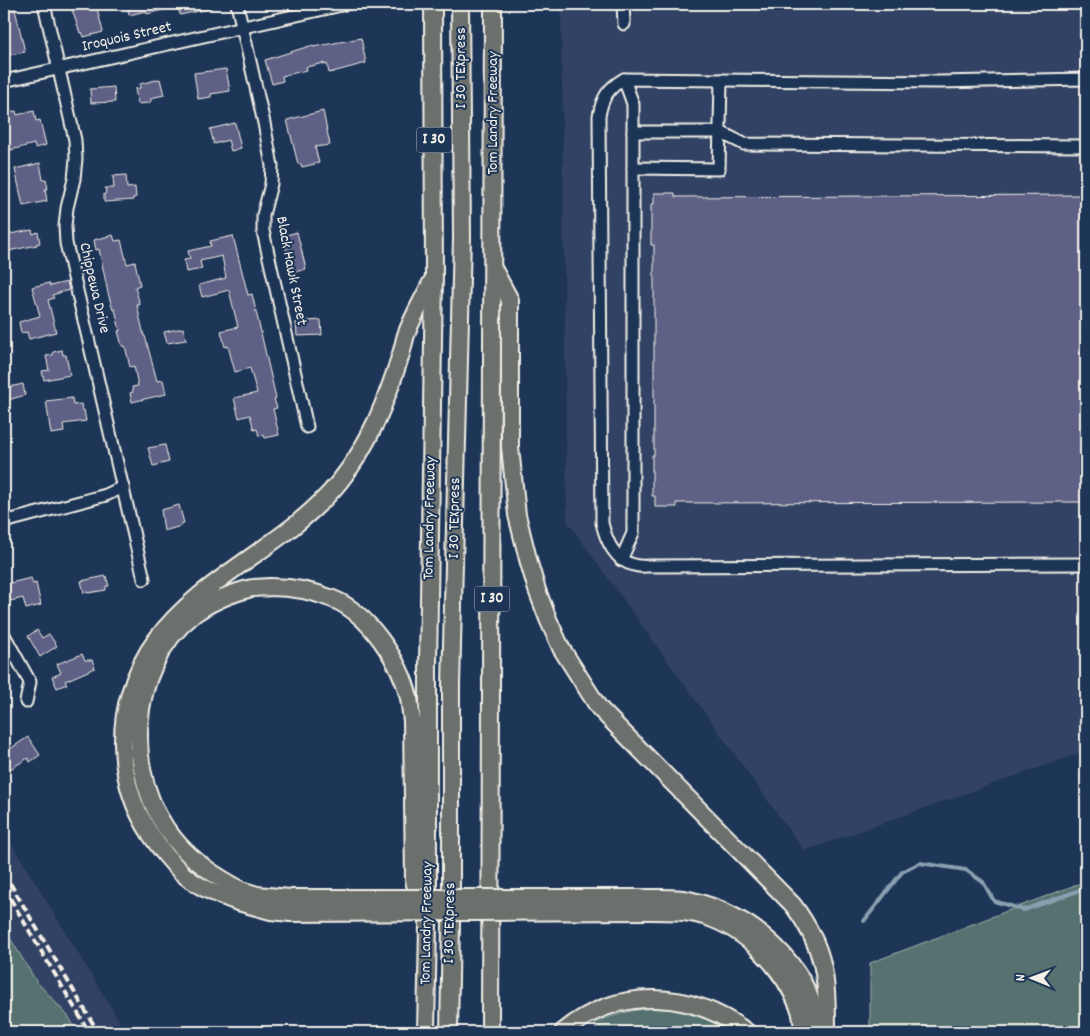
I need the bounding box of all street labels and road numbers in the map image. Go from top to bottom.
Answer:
street label: Iroquois Street [80,15,174,58]
street label: I 30 TEXpress [450,27,473,109]
street label: Tom Landry Freeway [482,51,505,175]
road number: I 30 [416,128,452,152]
street label: Black Hawk Street [269,214,313,328]
street label: Chippewa Drive [72,240,116,336]
street label: Tom Landry Freeway [417,456,443,580]
street label: I 30 TEXpress [443,477,467,559]
road number: I 30 [474,586,510,612]
street label: Tom Landry Freeway [414,861,440,985]
street label: I 30 TEXpress [438,882,462,964]

